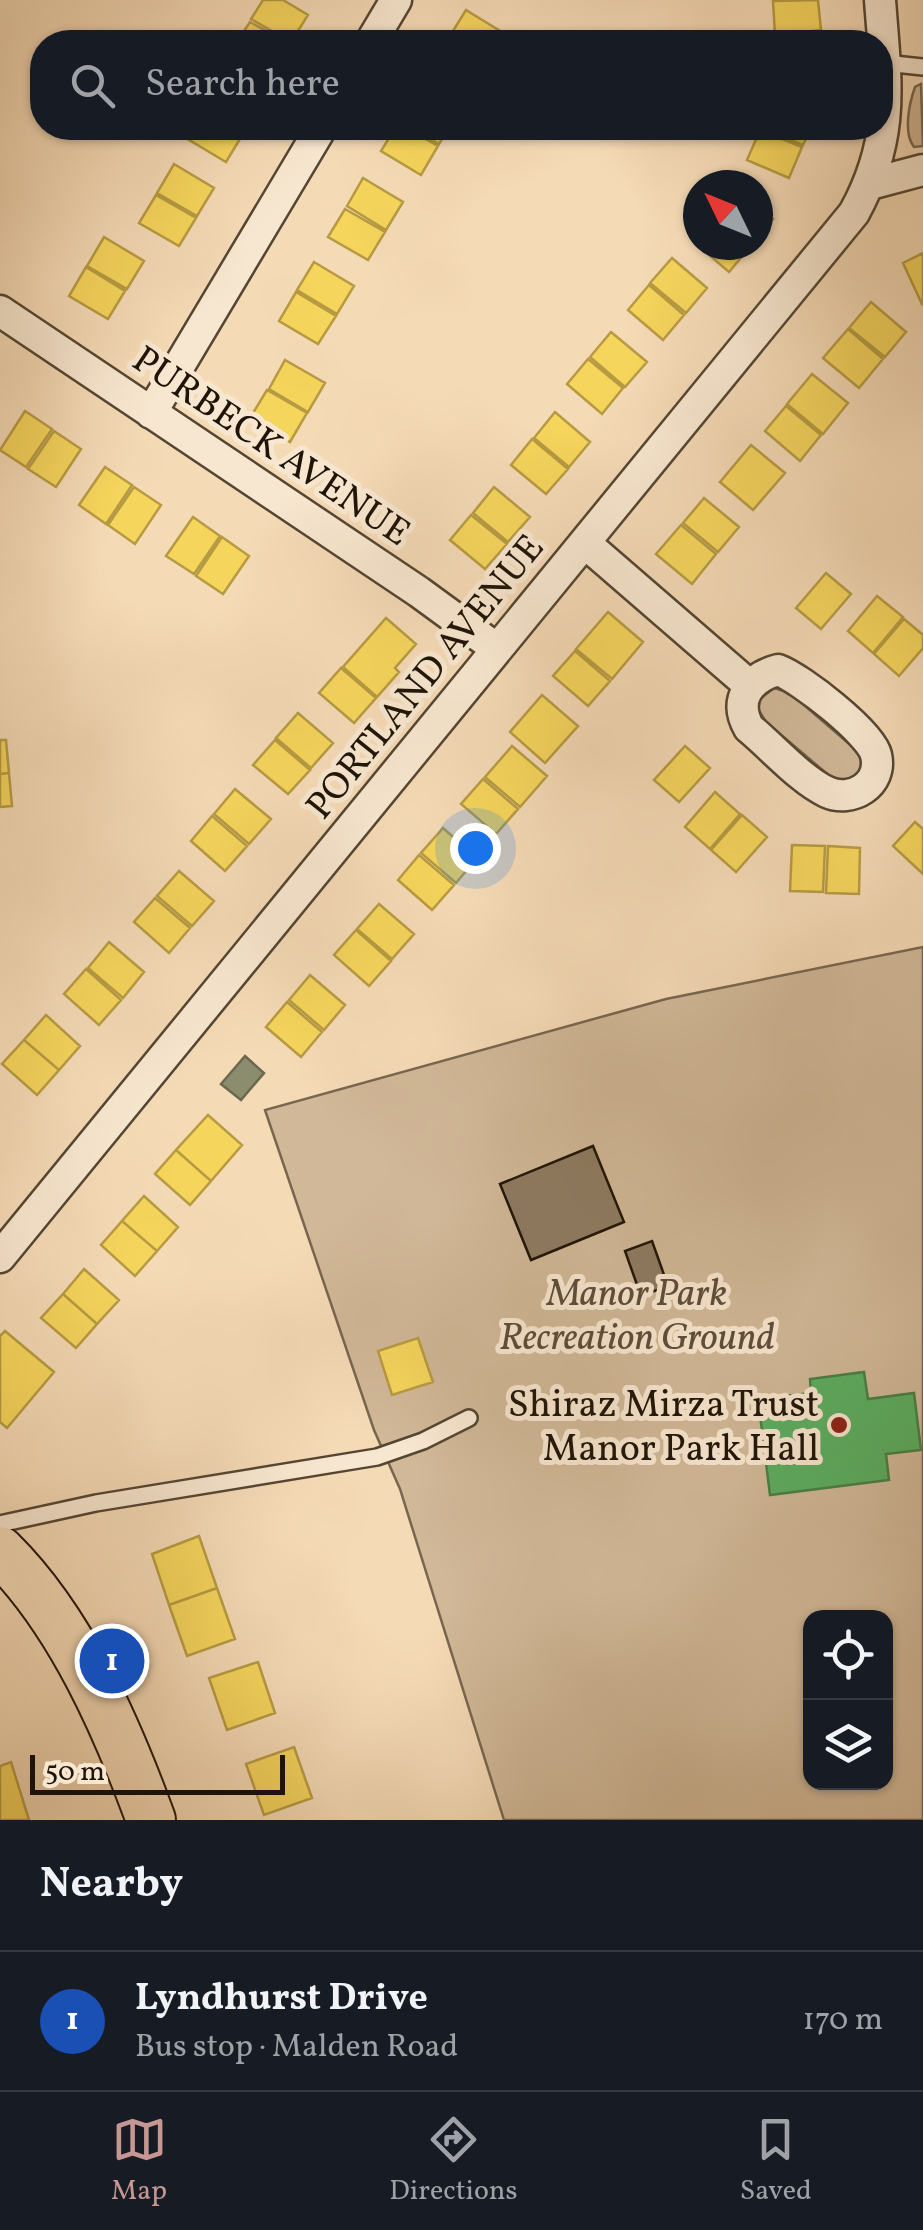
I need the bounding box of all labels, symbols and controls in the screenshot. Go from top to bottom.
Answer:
search box [30,30,893,140]
icon: search [65,58,120,113]
text: Search here [145,59,340,112]
north arrow [683,170,773,260]
street label: PURBECK AVENUE [120,335,420,561]
street label: PORTLAND AVENUE [295,524,558,832]
your location [450,823,501,874]
park label: Manor Park Recreation Ground [499,1269,775,1366]
place label: Shiraz Mirza Trust Manor Park Hall [508,1380,819,1477]
marker: Shiraz Mirza Trust Manor Park Hall [828,1414,850,1436]
map controls [803,1610,893,1790]
button: locate [803,1610,893,1700]
pin: 1 [80,1624,144,1698]
button: layers [803,1700,893,1790]
scale bar [30,1750,285,1794]
text: 50 m [45,1753,105,1792]
text: Nearby [40,1856,183,1915]
text: Lyndhurst Drive [135,1973,428,2026]
text: 1 [66,1999,79,2043]
text: 170 m [802,1999,883,2043]
text: Bus stop · Malden Road [135,2026,458,2070]
tab: Map [111,2112,167,2211]
tab: Directions [389,2112,518,2211]
tab: Saved [740,2112,812,2211]

